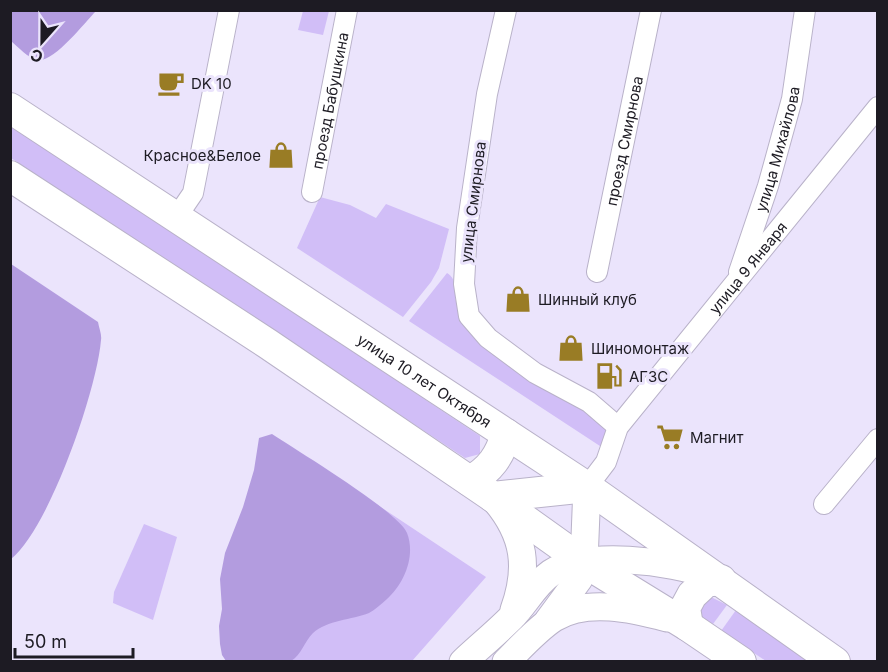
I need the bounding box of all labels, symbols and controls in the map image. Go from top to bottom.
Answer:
north arrow [12,12,72,72]
street label: проезд Бабушкина [307,31,352,171]
text: С [27,44,46,67]
cafe icon: DK 10 [156,68,186,98]
place label: DK 10 [191,74,232,93]
street label: проезд Смирнова [601,74,647,207]
street label: улица Михайлова [751,85,803,214]
shop icon: Красное&Белое [266,140,296,170]
street label: улица Смирнова [456,140,490,264]
place label: Красное&Белое [144,146,261,165]
street label: улица 9 Января [705,217,791,317]
shop icon: Шинный клуб [503,284,533,314]
place label: Шинный клуб [538,290,637,309]
street label: улица 10 лет Октября [354,329,495,431]
shop icon: Шиномонтаж [556,333,586,363]
place label: Шиномонтаж [591,339,689,358]
fuel station icon: АГЗС [594,361,624,391]
place label: АГЗС [629,367,668,386]
supermarket icon: Магнит [655,422,685,452]
place label: Магнит [690,428,743,447]
scale bar [15,621,134,659]
text: 50 m [24,631,67,652]

